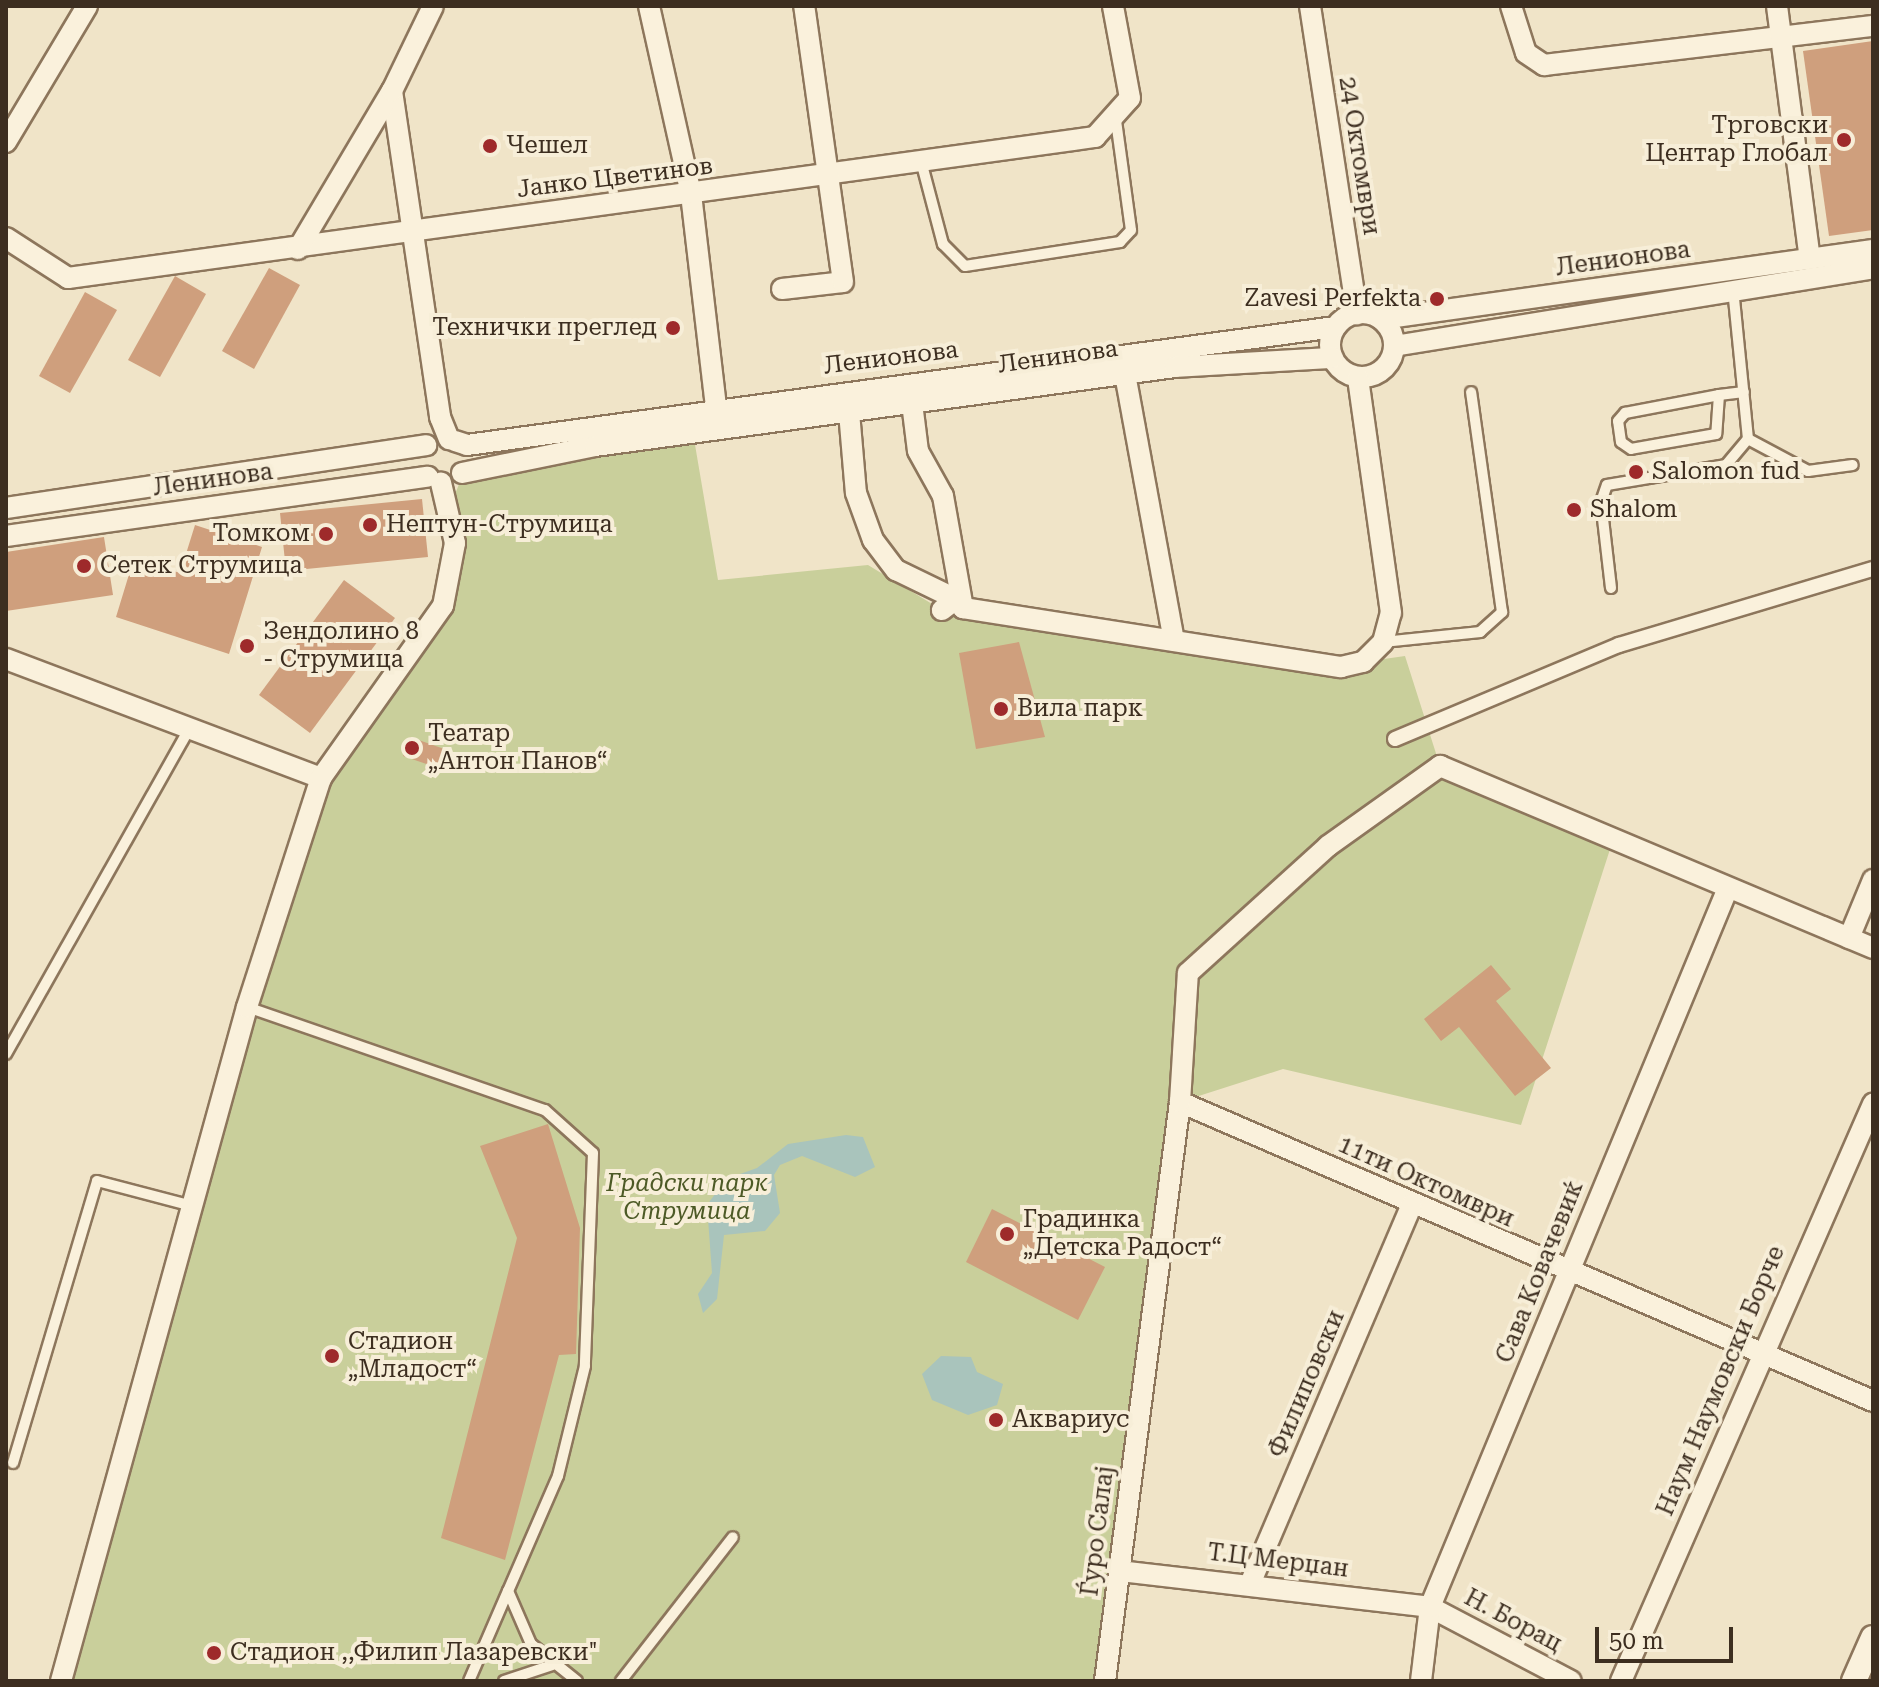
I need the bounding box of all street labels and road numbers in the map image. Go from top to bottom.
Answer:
street label: 24 Октомври [1332,75,1386,237]
street label: Јанко Цветинов [515,152,715,204]
street label: Ленионова [1554,235,1692,283]
street label: Ленинова [996,334,1120,380]
street label: Ленионова [822,335,960,381]
street label: Ленинова [151,457,275,503]
street label: 11ти Октомври [1334,1130,1518,1234]
street label: Сава Ковачевиќ [1490,1177,1590,1367]
street label: Наум Наумовски Борче [1651,1242,1791,1520]
street label: Филиповски [1263,1306,1351,1462]
street label: Ѓуро Салај [1076,1464,1120,1598]
street label: Т.Ц Мерџан [1206,1538,1350,1584]
street label: Н. Борац [1459,1583,1567,1659]

